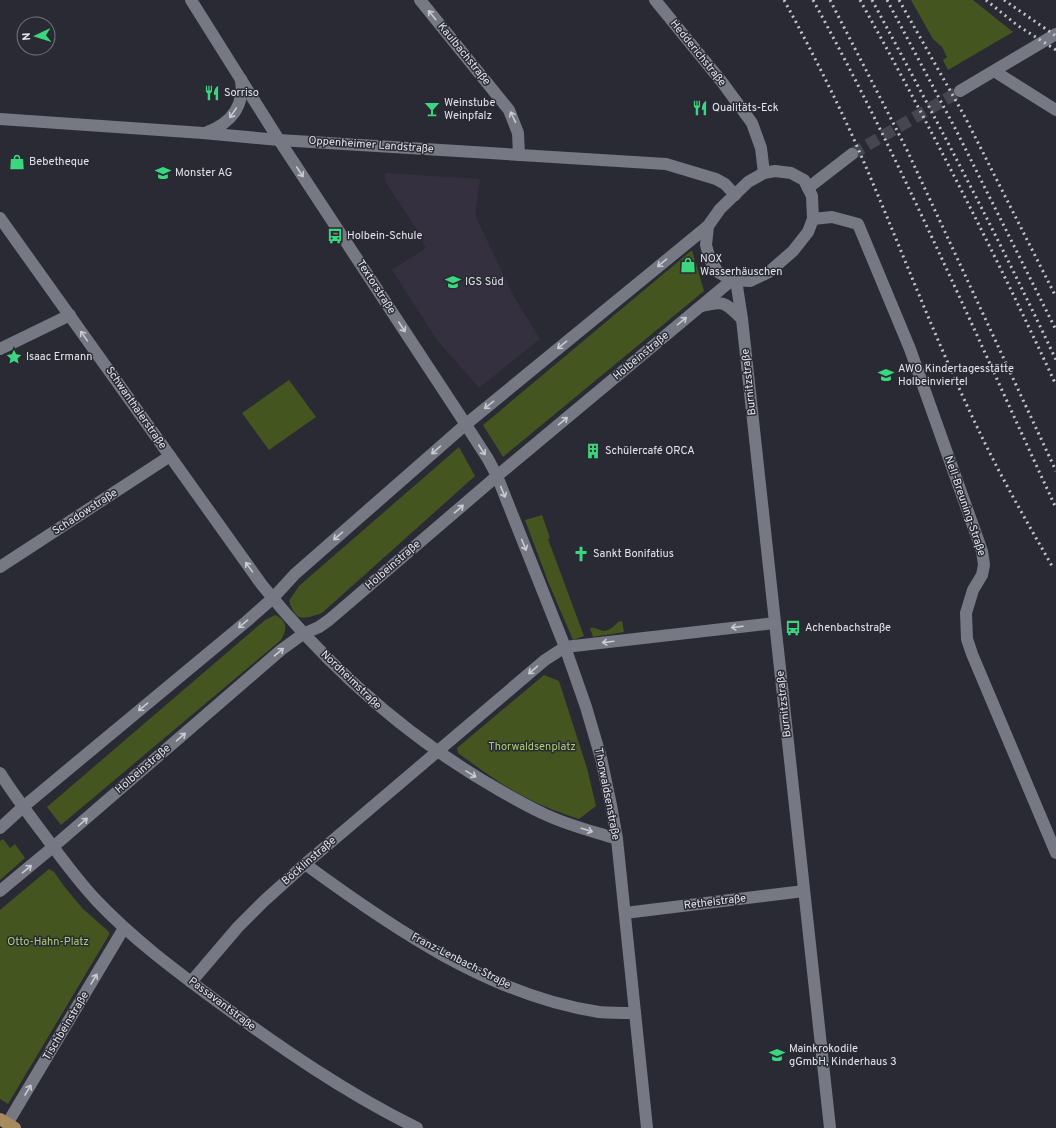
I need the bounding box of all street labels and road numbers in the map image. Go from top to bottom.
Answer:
street label: Hedderichstraße [667,17,729,89]
street label: Kaulbachstraße [434,20,494,88]
street label: Oppenheimer Landstraße [308,134,434,156]
street label: Textorstraße [353,257,399,317]
street label: Holbeinstraße [610,329,672,383]
street label: Burnitzstraße [739,348,759,416]
street label: Schwanthalerstraße [102,364,170,452]
street label: Nell-Breuning-Straße [941,454,989,558]
street label: Schadowstraße [50,486,120,538]
street label: Holbeinstraße [363,537,424,593]
street label: Nordheimstraße [318,647,384,713]
street label: Burnitzstraße [774,670,794,738]
street label: Holbeinstraße [113,741,174,797]
street label: Thorwaldsenstraße [591,747,623,841]
street label: Böcklinstraße [279,834,339,888]
street label: Rethelstraße [683,891,747,913]
street label: Franz-Lenbach-Straße [409,930,513,992]
street label: Passavantstraße [186,974,258,1034]
street label: Tischbeinstraße [40,989,92,1063]

